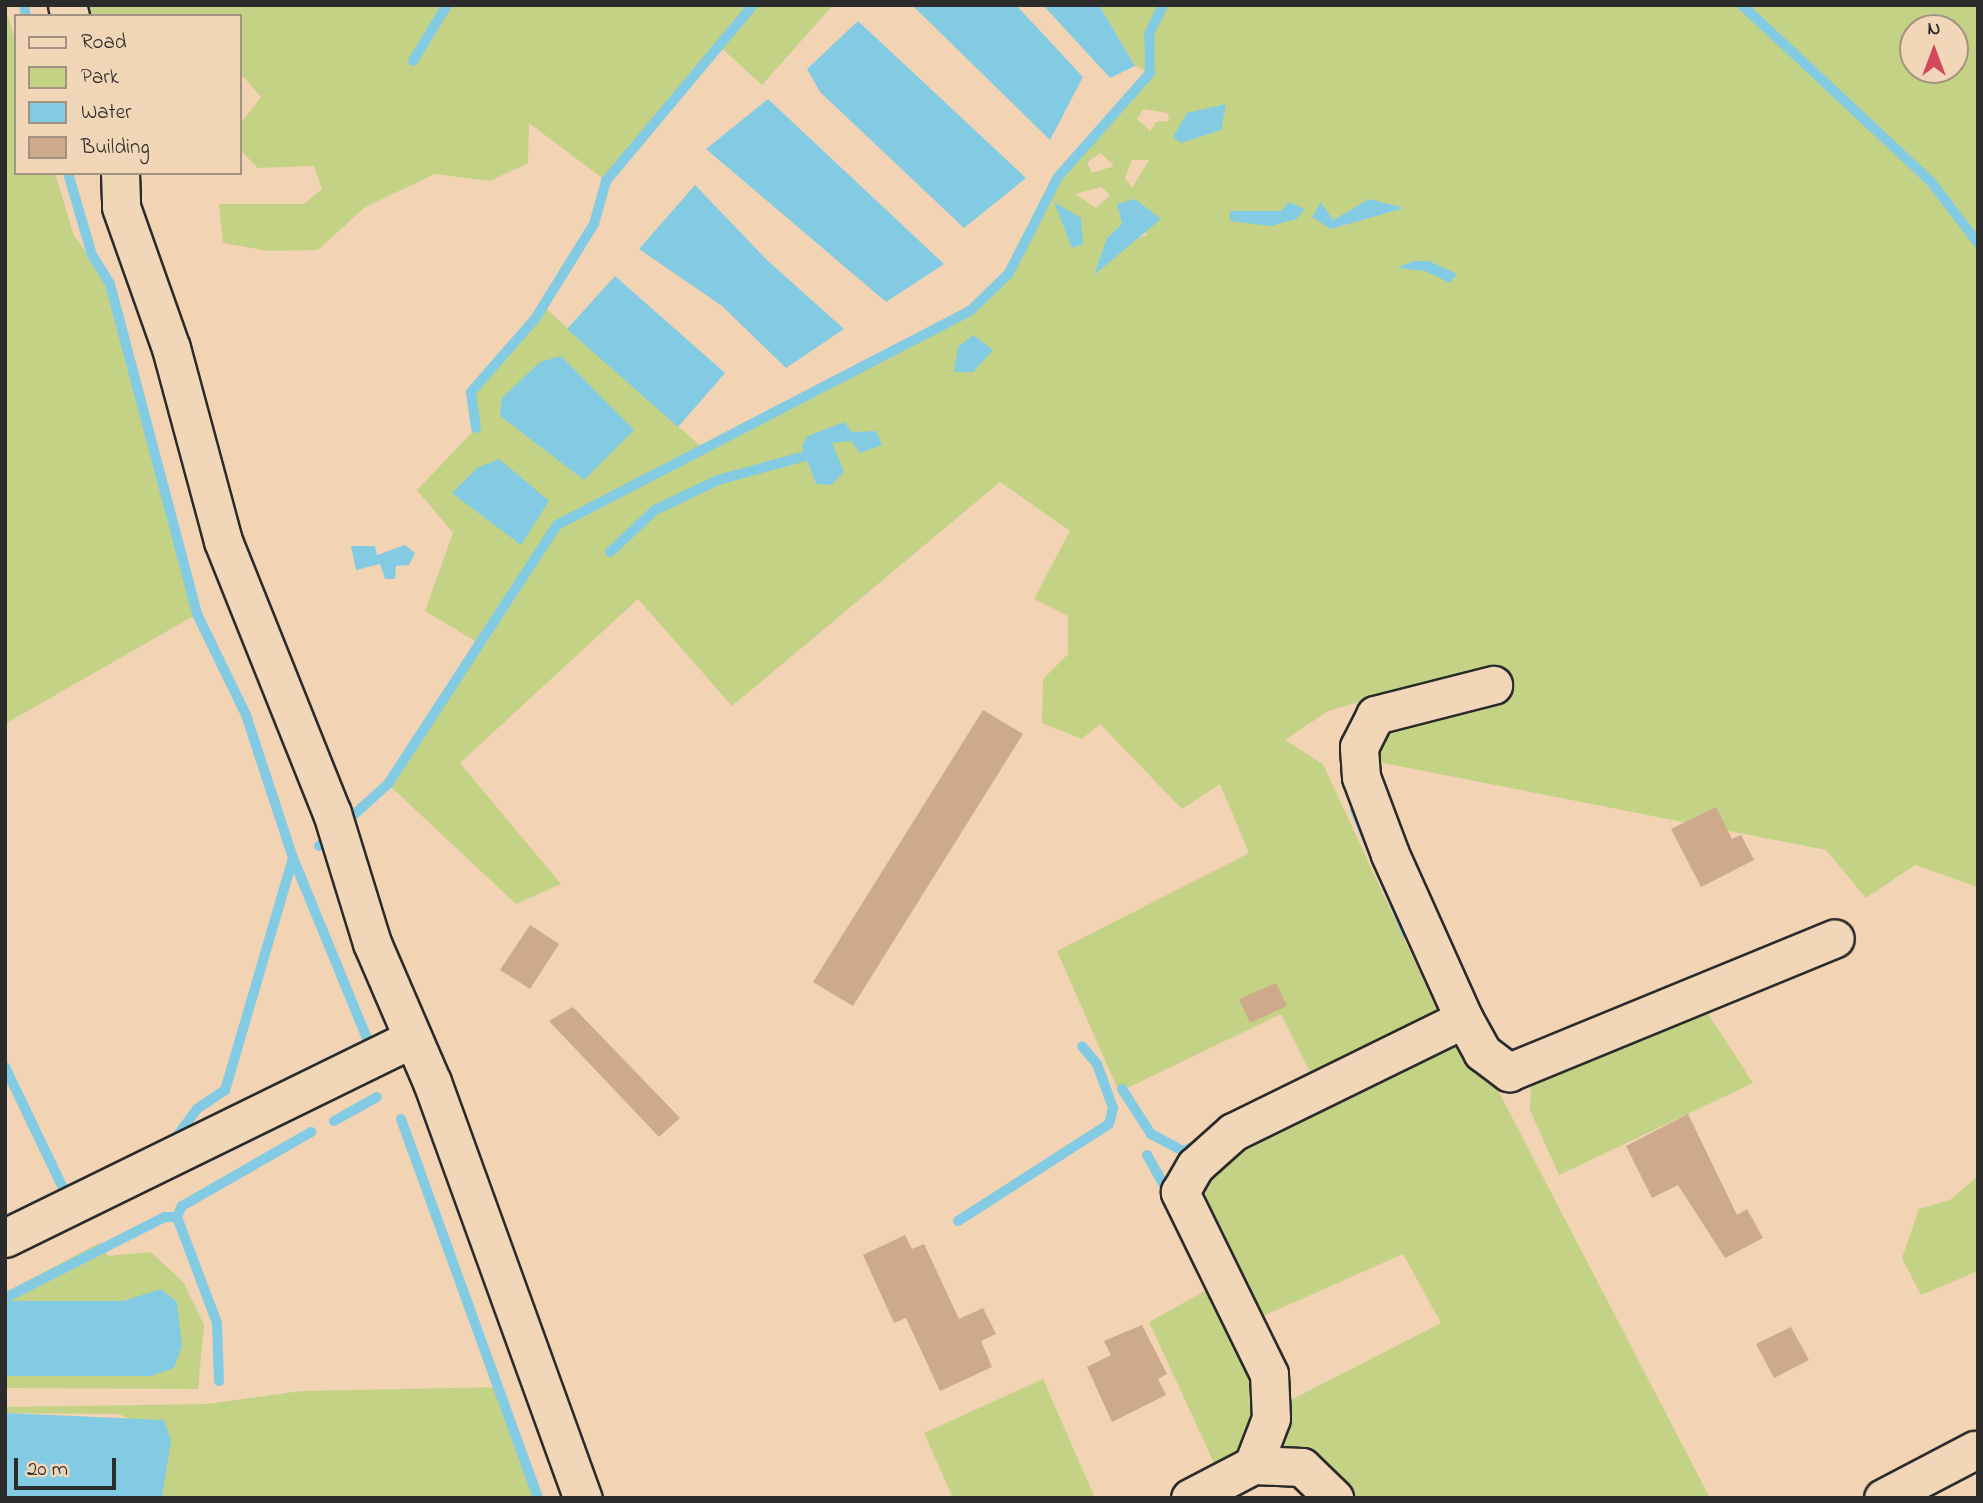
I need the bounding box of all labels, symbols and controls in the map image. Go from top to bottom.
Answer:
legend [14,14,242,175]
north arrow [1899,14,1969,84]
text: N [1928,16,1940,43]
text: Road [81,28,127,58]
text: Park [81,63,119,93]
text: Water [81,98,132,128]
text: Building [81,133,150,163]
scale bar [18,1444,119,1488]
text: 20 m [27,1455,68,1485]

